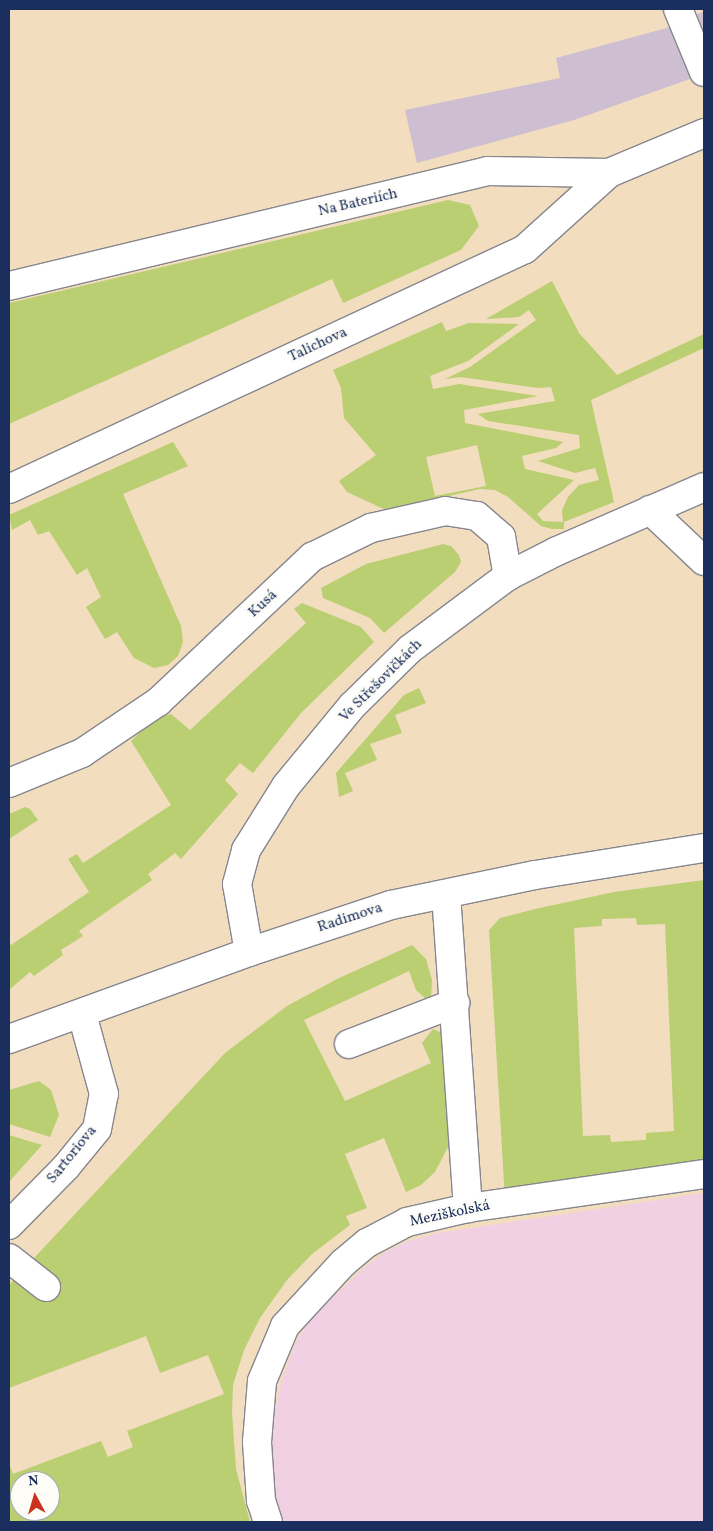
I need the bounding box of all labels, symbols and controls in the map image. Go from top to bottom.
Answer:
street label: Na Bateriích [317,185,399,221]
street label: Talichova [286,324,350,366]
street label: Kusá [245,586,281,622]
street label: Ve Střešovičkách [336,636,426,726]
street label: Radimova [315,899,385,937]
street label: Sartoriova [43,1122,101,1188]
street label: Meziškolská [408,1197,492,1231]
north arrow [10,1471,60,1521]
text: N [27,1472,40,1492]

